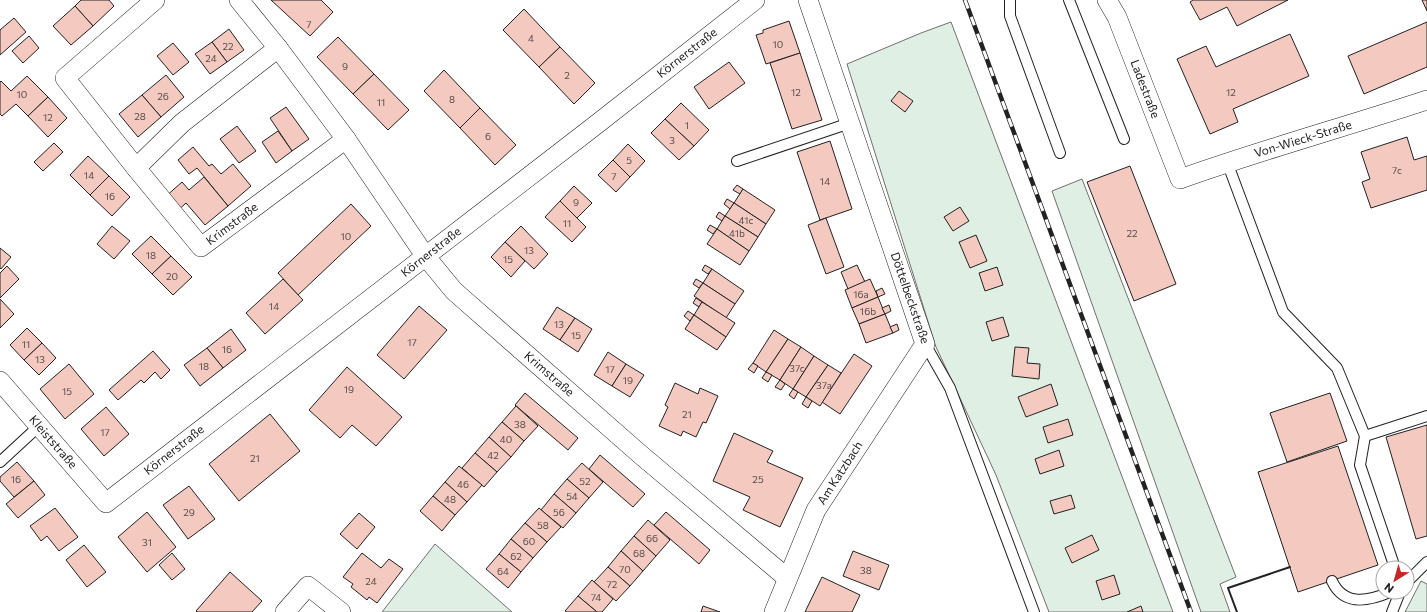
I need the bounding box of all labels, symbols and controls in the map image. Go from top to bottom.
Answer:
house number: 7 [306,18,312,30]
street label: Körnerstraße [654,24,719,80]
house number: 4 [528,32,534,44]
house number: 10 [773,38,783,50]
house number: 22 [222,40,234,52]
house number: 24 [205,52,217,64]
street label: Ladestraße [1128,58,1163,120]
house number: 9 [342,60,348,72]
house number: 2 [564,69,570,81]
house number: 12 [791,86,801,98]
house number: 12 [1226,86,1236,98]
house number: 10 [17,88,27,100]
house number: 26 [157,90,169,102]
house number: 8 [449,93,455,105]
house number: 11 [377,96,385,108]
house number: 28 [134,110,146,122]
house number: 12 [43,111,53,123]
street label: Von-Wieck-Straße [1252,117,1353,160]
house number: 1 [685,119,689,131]
house number: 6 [485,130,491,142]
house number: 3 [669,134,675,146]
house number: 5 [626,154,632,166]
house number: 7c [1392,164,1402,176]
house number: 14 [84,169,94,181]
house number: 7 [611,170,617,182]
house number: 14 [820,175,830,187]
house number: 16 [105,190,115,202]
house number: 9 [573,196,579,208]
street label: Krimstraße [203,199,260,247]
house number: 41c [739,214,754,226]
house number: 11 [563,217,571,229]
street label: Körnerstraße [398,223,463,279]
house number: 41b [729,227,745,239]
house number: 22 [1126,227,1138,239]
house number: 10 [341,230,351,242]
house number: 13 [524,244,534,256]
house number: 18 [146,249,156,261]
street label: Döttelbeckstraße [889,250,933,345]
house number: 15 [503,253,513,265]
house number: 20 [166,270,178,282]
house number: 16a [853,288,869,300]
house number: 14 [269,300,279,312]
house number: 16b [860,305,876,317]
house number: 13 [554,318,564,330]
house number: 15 [571,329,581,341]
house number: 17 [407,336,417,348]
house number: 11 [22,338,30,350]
house number: 16 [222,343,232,355]
street label: Krimstraße [522,348,577,399]
house number: 13 [35,353,45,365]
house number: 18 [199,360,209,372]
house number: 37c [789,362,805,374]
house number: 17 [605,363,615,375]
house number: 19 [623,374,633,386]
house number: 37a [816,379,832,391]
house number: 19 [344,383,354,395]
house number: 15 [62,385,72,397]
house number: 21 [682,408,692,420]
street label: Kleiststraße [27,412,81,471]
house number: 38 [514,418,526,430]
street label: Körnerstraße [141,421,206,477]
house number: 17 [100,426,110,438]
house number: 40 [500,433,512,445]
street label: Am Katzbach [814,438,865,507]
house number: 42 [487,449,499,461]
house number: 21 [250,452,260,464]
house number: 16 [11,473,21,485]
house number: 25 [752,473,764,485]
house number: 52 [579,475,591,487]
house number: 46 [457,478,469,490]
house number: 54 [566,490,578,502]
house number: 48 [444,493,456,505]
house number: 29 [183,506,195,518]
house number: 56 [553,506,565,518]
house number: 58 [537,519,549,531]
house number: 66 [646,532,658,544]
house number: 60 [523,535,535,547]
house number: 31 [142,536,152,548]
house number: 68 [633,547,645,559]
house number: 62 [510,550,522,562]
north arrow [1375,560,1415,600]
house number: 70 [619,563,631,575]
house number: 38 [860,564,872,576]
house number: 64 [497,565,509,577]
house number: 24 [365,575,377,587]
house number: 72 [607,578,618,590]
text: N [1381,581,1396,596]
house number: 74 [591,591,601,603]

